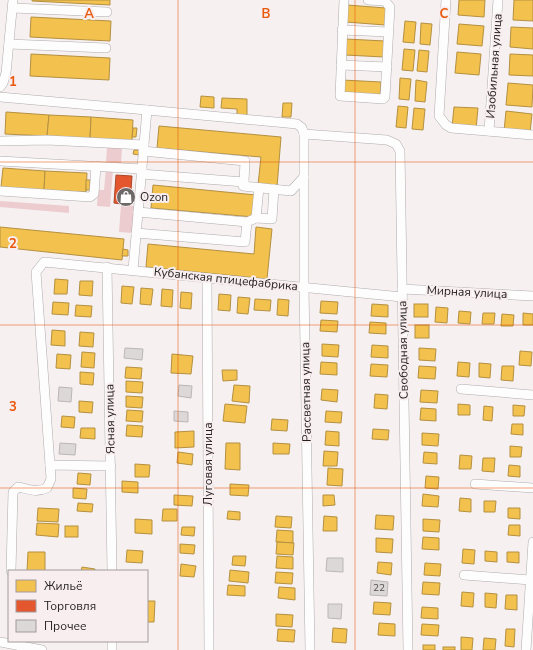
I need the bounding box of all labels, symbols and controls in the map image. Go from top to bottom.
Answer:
text: A [84,5,94,23]
text: B [262,5,271,23]
text: C [440,5,449,23]
street label: Изобильная улица [482,13,506,119]
text: 1 [9,73,17,91]
shop icon: Ozon [115,186,137,208]
place label: Ozon [140,189,168,205]
text: 2 [9,235,17,253]
street label: Кубанская птицефабрика [153,263,299,295]
street label: Мирная улица [426,282,508,302]
street label: Свободная улица [394,301,412,399]
street label: Рассветная улица [297,342,315,442]
street label: Ясная улица [101,384,119,454]
text: 3 [9,398,17,416]
street label: Луговая улица [200,422,216,506]
legend [8,570,148,642]
text: Жильё [44,578,82,594]
house number: 22 [373,581,385,595]
text: Торговля [44,598,96,614]
text: Прочее [44,618,87,634]

